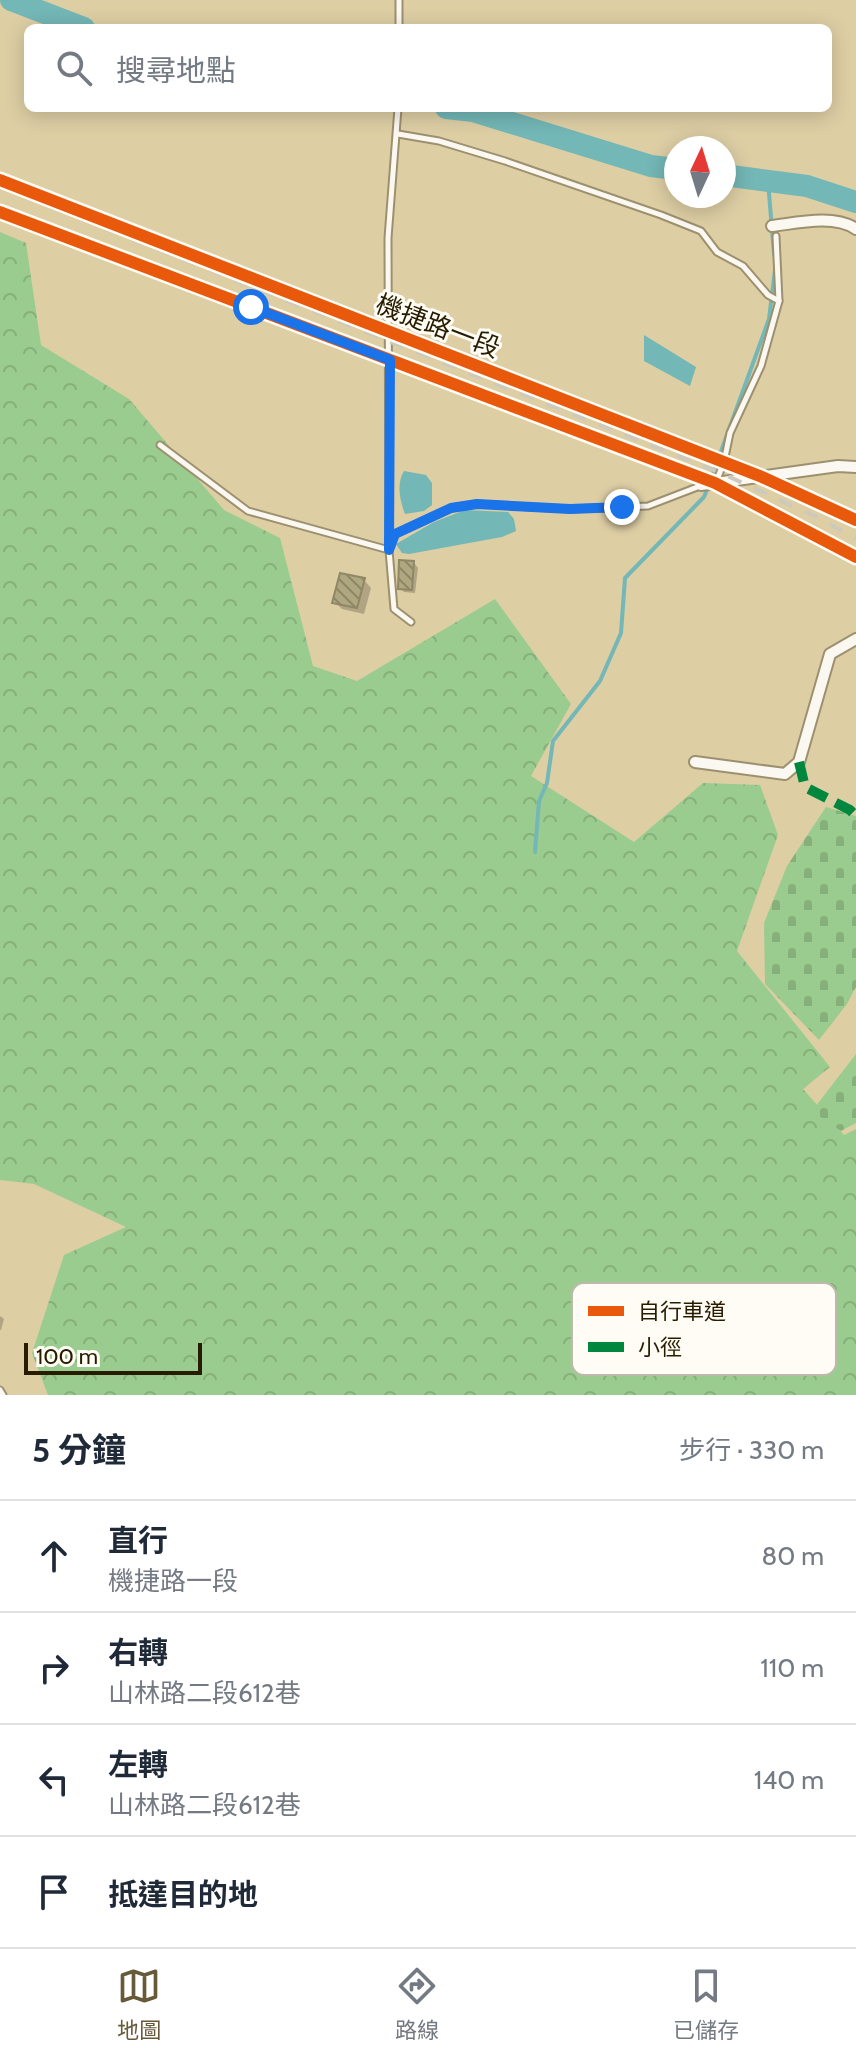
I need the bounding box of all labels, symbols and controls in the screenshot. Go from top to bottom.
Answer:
search box [24,24,832,112]
icon: search [52,46,96,90]
text: 搜尋地點 [116,52,236,89]
north arrow [664,136,736,208]
street label: 機捷路一段 [372,288,504,364]
route start [233,289,269,325]
route end [604,489,640,525]
legend [572,1283,836,1375]
text: 自行車道 [638,1298,726,1325]
text: 小徑 [638,1334,682,1361]
scale bar [24,1339,202,1375]
text: 100 m [36,1343,98,1370]
text: 5 分鐘 [32,1429,126,1471]
text: 步行 · 330 m [679,1434,824,1466]
text: 直行 [108,1522,168,1559]
icon: ahead [32,1534,76,1578]
text: 80 m [761,1540,824,1572]
text: 機捷路一段 [108,1565,238,1597]
text: 右轉 [108,1634,168,1671]
icon: right [32,1646,76,1690]
text: 110 m [760,1652,824,1684]
text: 山林路二段612巷 [108,1677,301,1709]
text: 左轉 [108,1746,168,1783]
icon: left [32,1758,76,1802]
text: 140 m [754,1764,824,1796]
text: 山林路二段612巷 [108,1789,301,1821]
icon: arrive [32,1870,76,1914]
text: 抵達目的地 [108,1876,258,1913]
tab: 地圖 [117,1964,161,2044]
tab: 路線 [395,1964,439,2044]
tab: 已儲存 [673,1964,739,2044]

